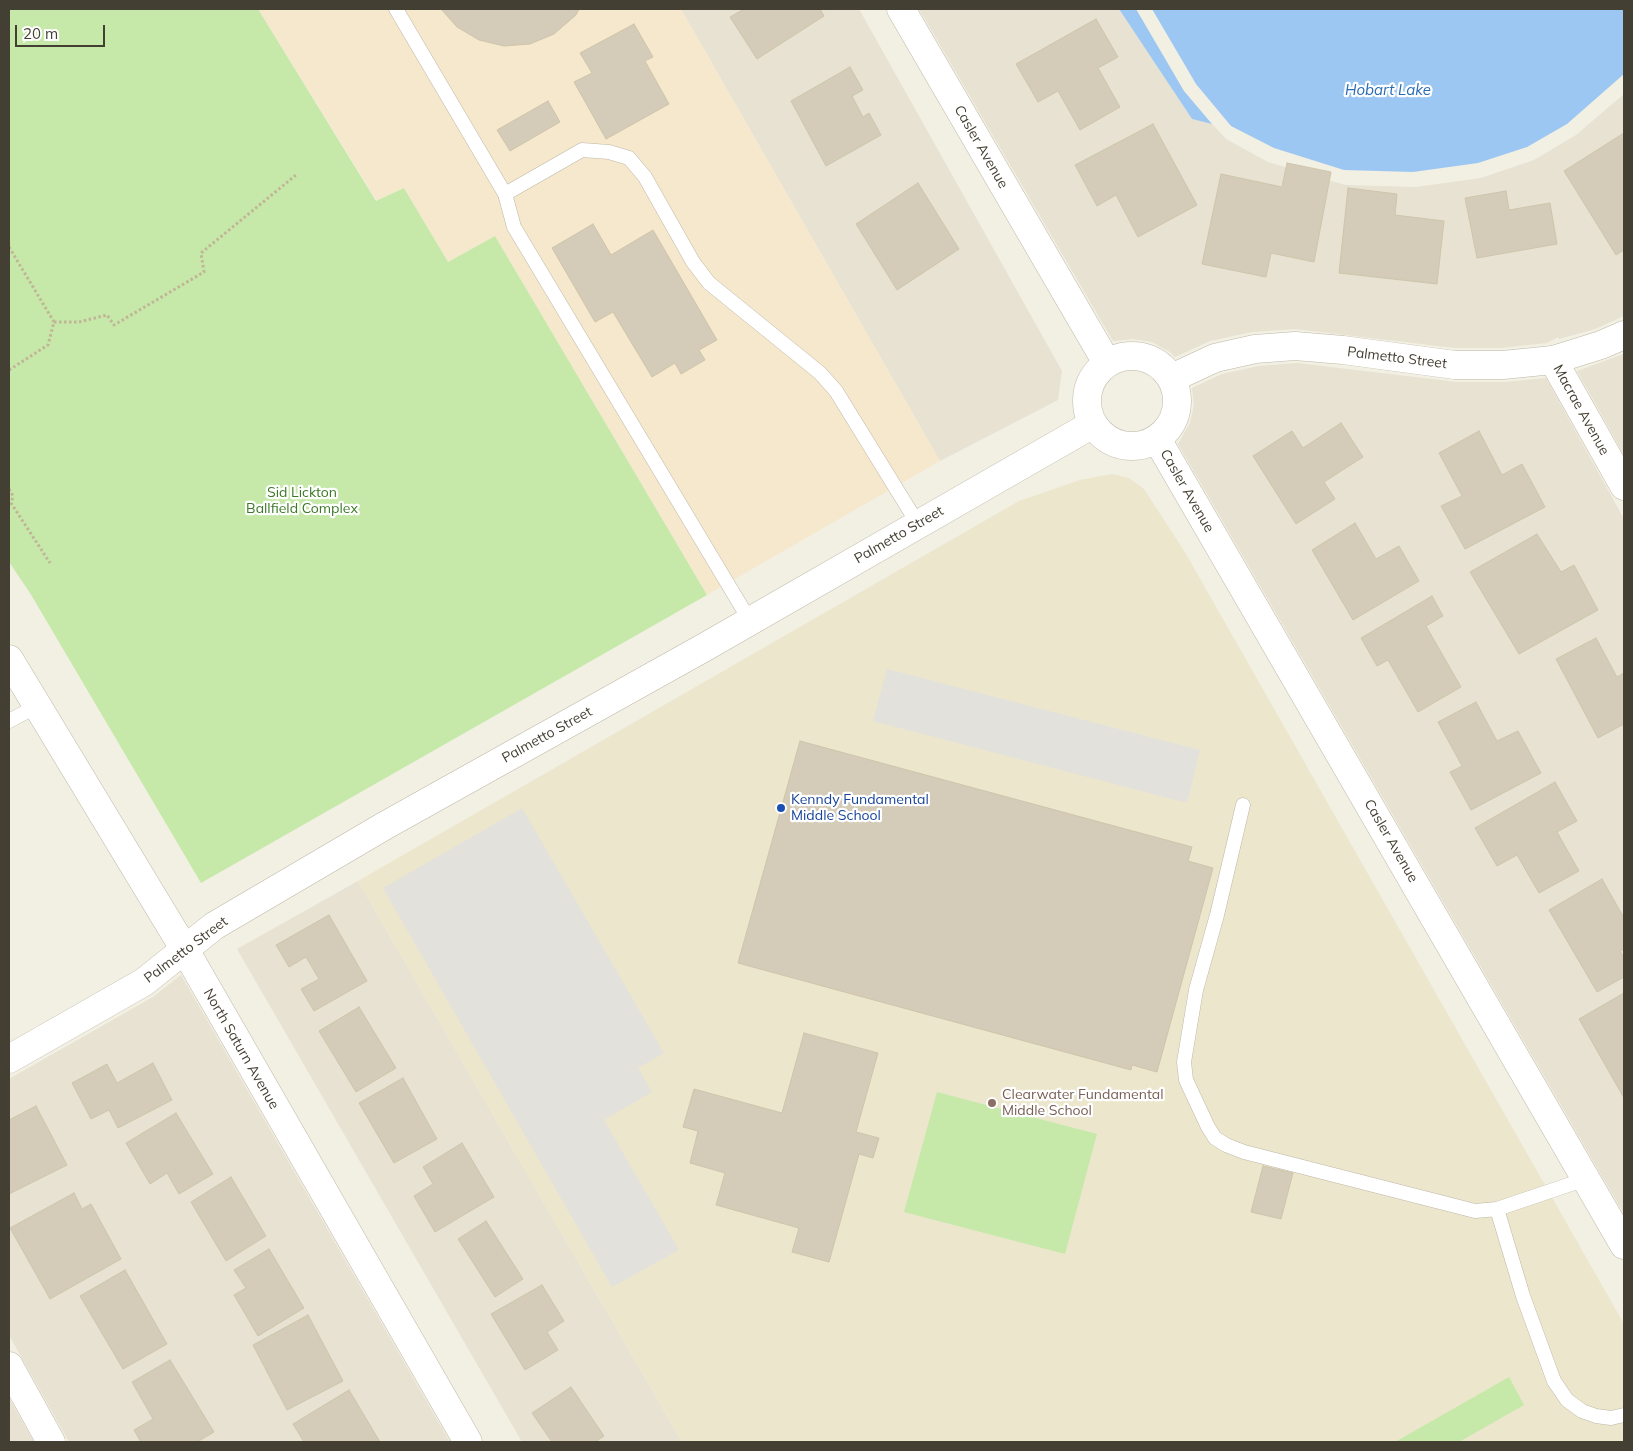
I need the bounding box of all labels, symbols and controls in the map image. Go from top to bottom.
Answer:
scale bar [18,15,108,47]
text: 20 m [23,24,58,43]
water label: Hobart Lake [1345,81,1431,99]
street label: Casler Avenue [950,102,1012,192]
street label: Palmetto Street [1346,344,1448,372]
street label: Macrae Avenue [1549,362,1613,458]
street label: Casler Avenue [1156,446,1218,536]
park label: Sid Lickton Ballfield Complex [246,485,358,518]
street label: Palmetto Street [851,503,947,567]
street label: Palmetto Street [499,703,595,767]
place label: Kenndy Fundamental Middle School [791,792,929,824]
street label: Casler Avenue [1360,796,1422,886]
marker: Kenndy Fundamental Middle School [775,802,787,814]
street label: Palmetto Street [141,913,231,987]
street label: North Saturn Avenue [200,986,282,1112]
place label: Clearwater Fundamental Middle School [1002,1087,1164,1120]
marker: Clearwater Fundamental Middle School [986,1097,998,1109]

